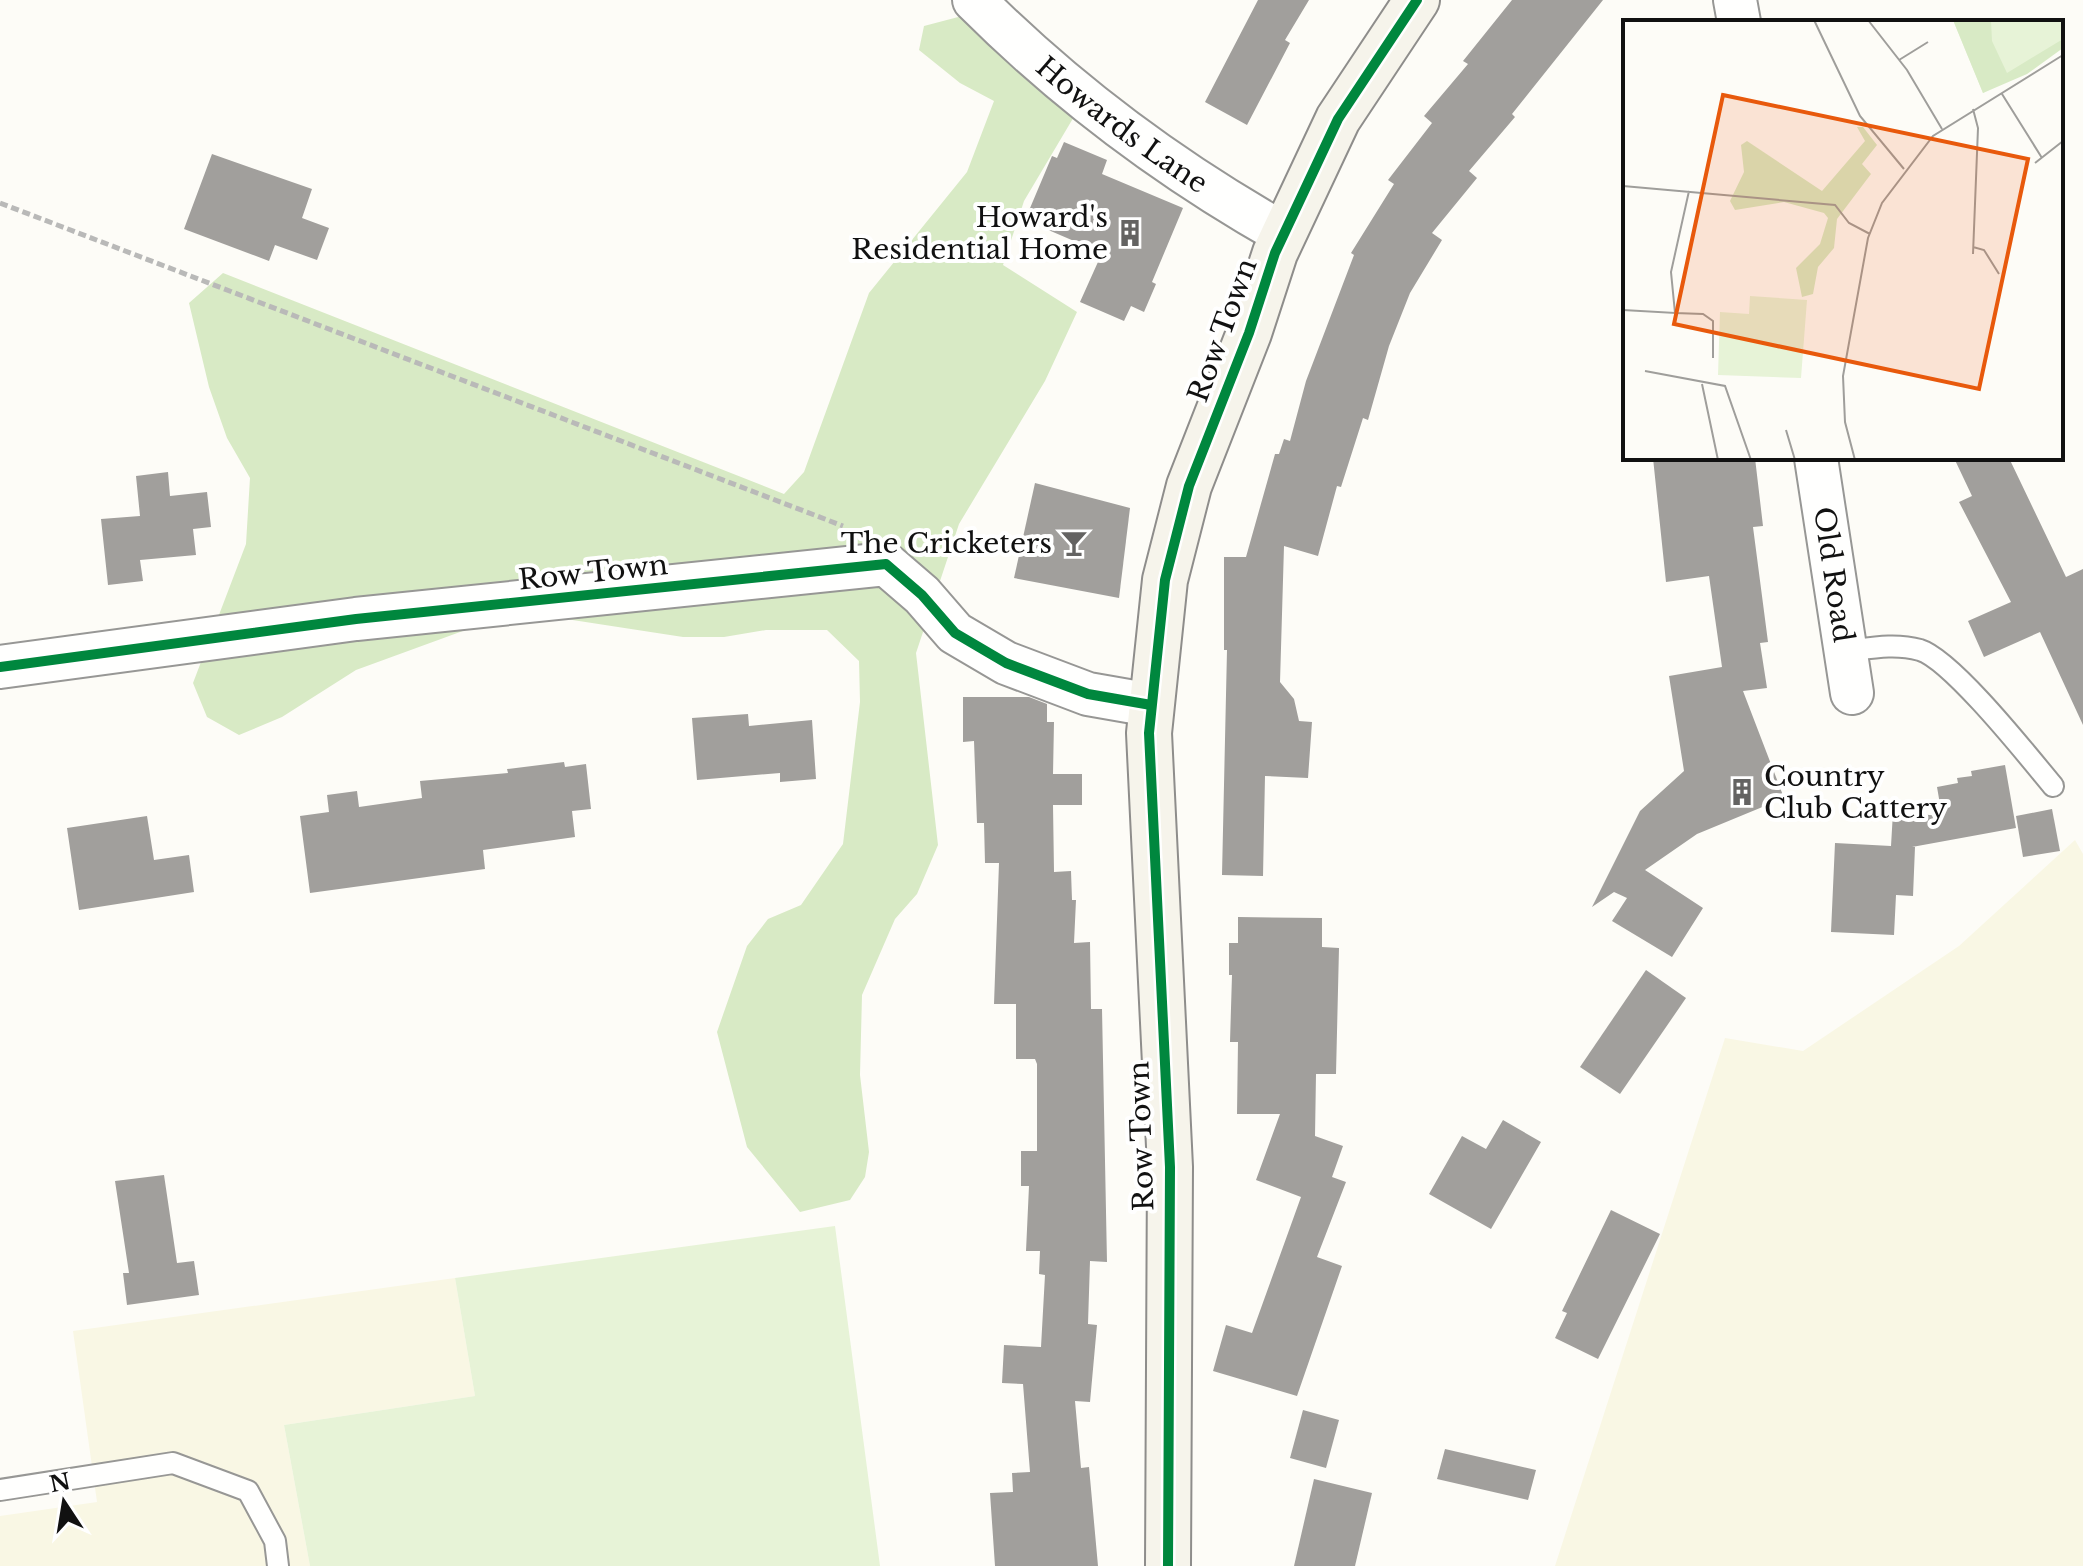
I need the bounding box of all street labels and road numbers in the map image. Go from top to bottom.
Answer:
street label: Howards Lane [1029,49,1214,201]
street label: Row Town [1180,254,1265,407]
street label: Old Road [1806,504,1861,645]
street label: Row Town [517,547,670,598]
street label: Row Town [1121,1060,1162,1212]

